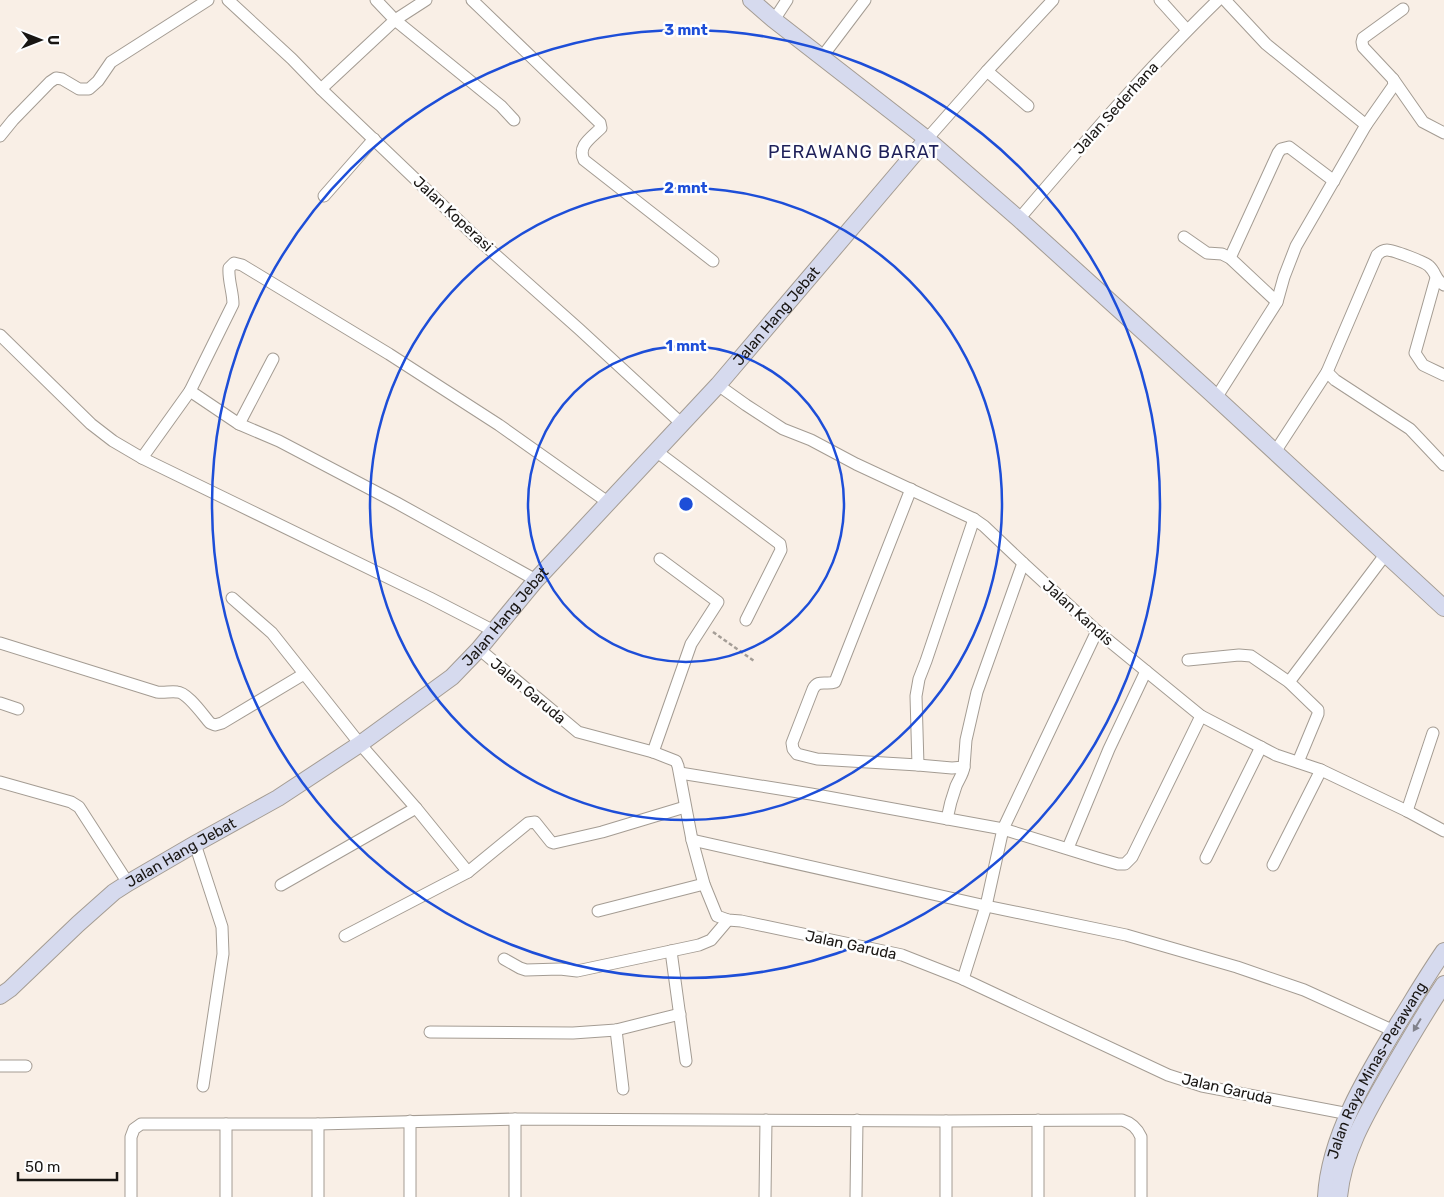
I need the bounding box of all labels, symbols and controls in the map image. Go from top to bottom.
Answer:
north arrow [15,15,65,65]
text: 3 mnt [664,21,708,39]
text: U [44,35,61,45]
street label: Jalan Sederhana [1070,58,1162,158]
district label: PERAWANG BARAT [768,141,940,163]
street label: Jalan Koperasi [410,173,496,255]
text: 2 mnt [664,179,708,197]
street label: Jalan Hang Jebat [729,263,824,369]
text: 1 mnt [666,337,706,355]
centre of rings [677,495,695,513]
street label: Jalan Hang Jebat [458,563,552,670]
street label: Jalan Kandis [1039,577,1117,650]
street label: Jalan Garuda [487,654,569,728]
street label: Jalan Hang Jebat [122,814,239,891]
street label: Jalan Garuda [804,927,898,963]
street label: Jalan Raya Minas-Perawang [1324,979,1430,1161]
one-way arrow [1413,1018,1422,1031]
street label: Jalan Garuda [1180,1070,1274,1108]
scale bar [18,1150,116,1182]
text: 50 m [25,1158,60,1176]

